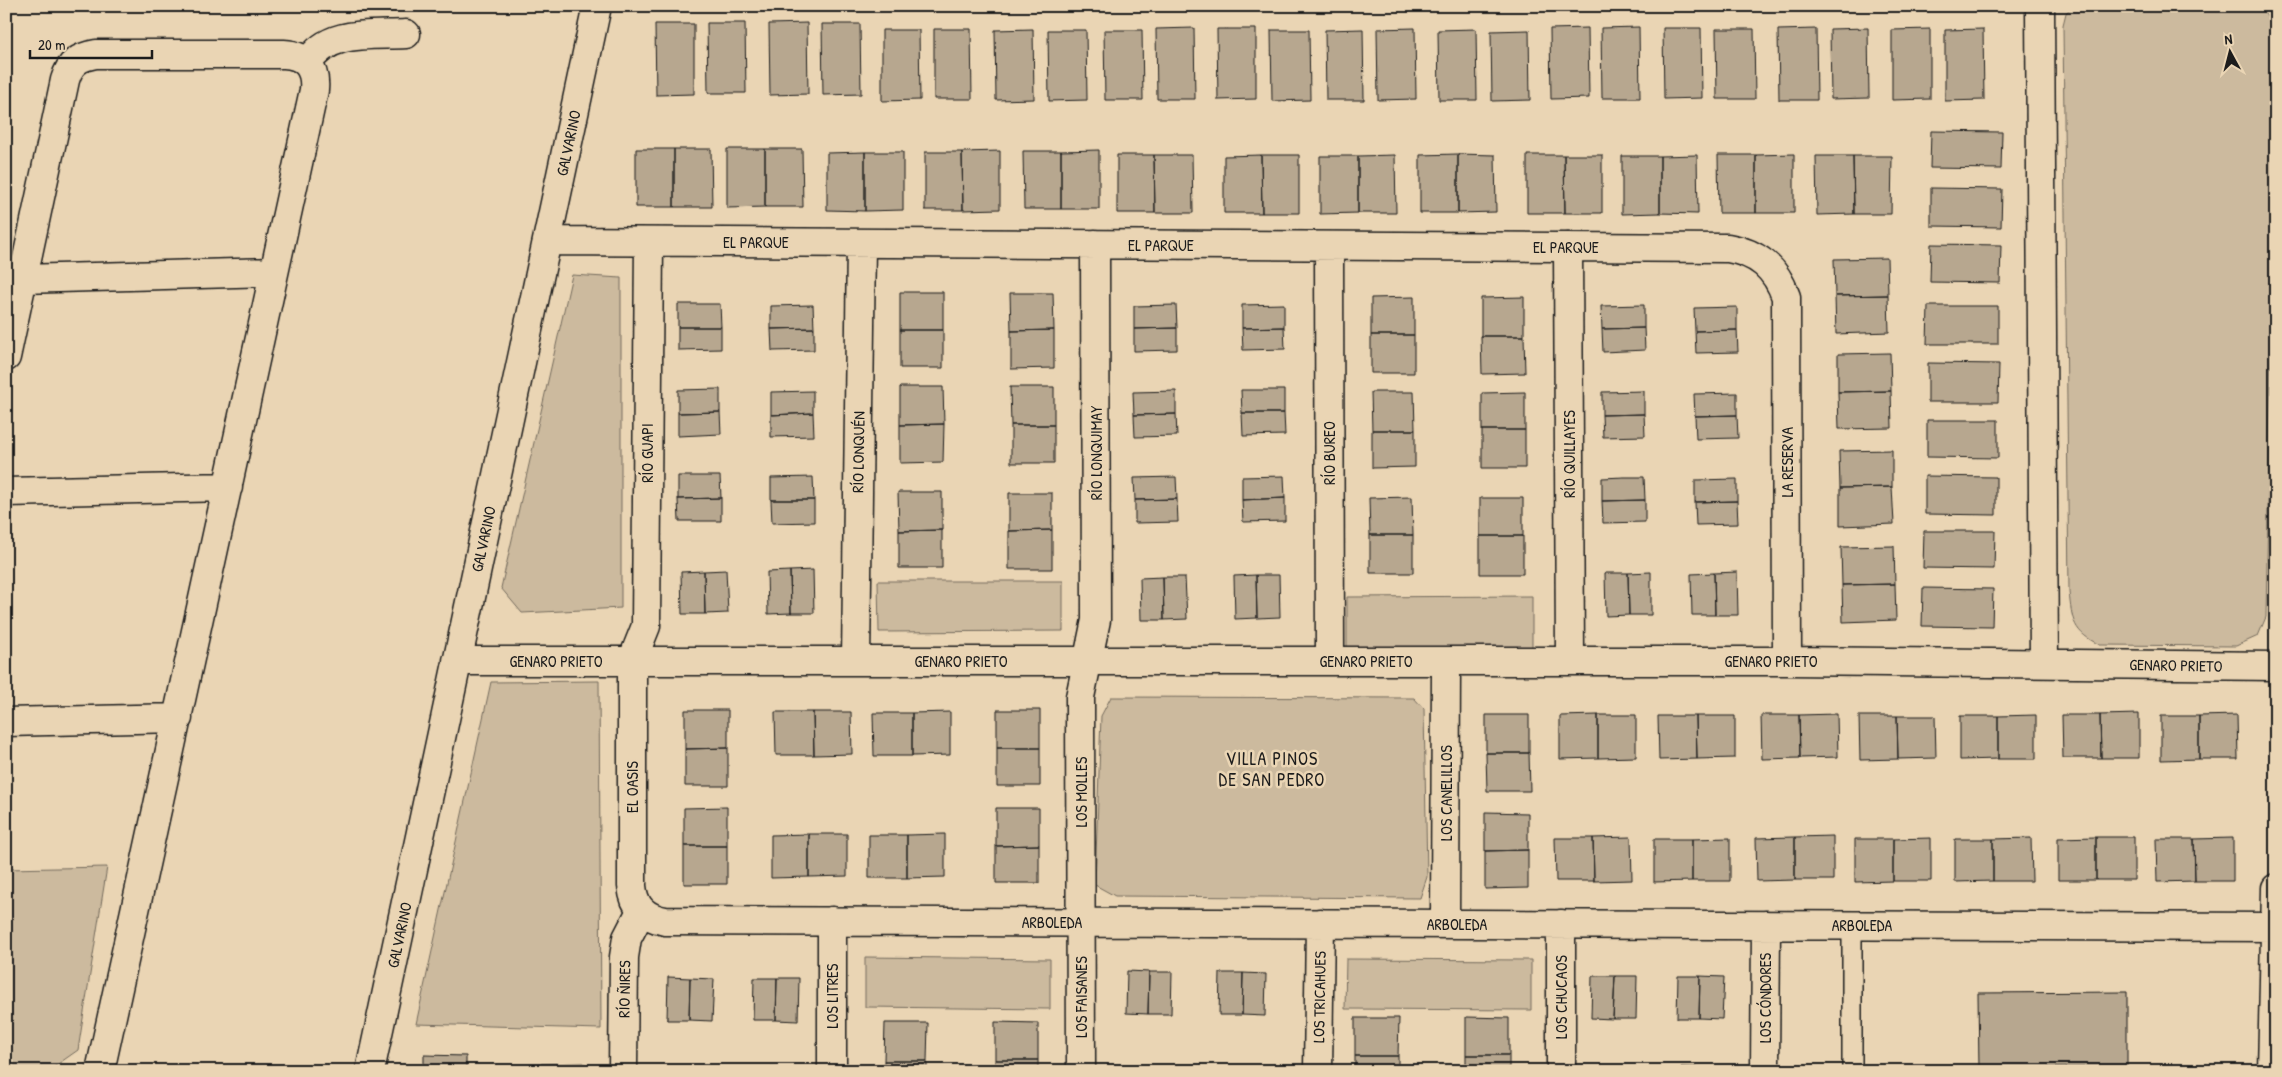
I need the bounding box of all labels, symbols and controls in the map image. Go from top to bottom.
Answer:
scale bar [30,28,152,60]
north arrow [2204,28,2254,78]
text: N [2223,29,2234,48]
text: 20 m [38,34,65,55]
street label: GALVARINO [550,108,586,178]
street label: EL PARQUE [723,231,789,253]
street label: EL PARQUE [1128,234,1194,256]
street label: EL PARQUE [1533,236,1599,258]
street label: RÍO LONQUIMAY [1085,406,1107,500]
street label: RÍO QUILLAYES [1558,409,1580,498]
street label: RÍO LONQUÉN [846,411,870,493]
street label: RÍO BUREO [1318,421,1340,485]
street label: RÍO GUAPI [636,423,658,483]
street label: LA RESERVA [1776,427,1798,497]
street label: GALVARINO [465,504,501,574]
street label: GENARO PRIETO [509,650,603,672]
street label: GENARO PRIETO [914,650,1008,672]
street label: GENARO PRIETO [1319,650,1413,672]
street label: GENARO PRIETO [1724,650,1818,672]
street label: GENARO PRIETO [2129,653,2223,677]
street label: LOS CANELILLOS [1435,744,1457,841]
district label: VILLA PINOS DE SAN PEDRO [1219,746,1325,792]
street label: LOS MOLLES [1070,756,1092,827]
street label: EL OASIS [621,760,643,813]
street label: GALVARINO [381,900,417,970]
street label: ARBOLEDA [1022,911,1082,933]
street label: ARBOLEDA [1427,913,1487,935]
street label: ARBOLEDA [1832,914,1892,936]
street label: LOS TRICAHUES [1307,950,1331,1043]
street label: LOS CÓNDORES [1754,952,1776,1043]
street label: LOS CHUCAOS [1550,954,1572,1039]
street label: LOS FAISANES [1070,956,1092,1038]
street label: RÍO ÑIRES [612,959,636,1018]
street label: LOS LITRES [821,963,843,1028]

